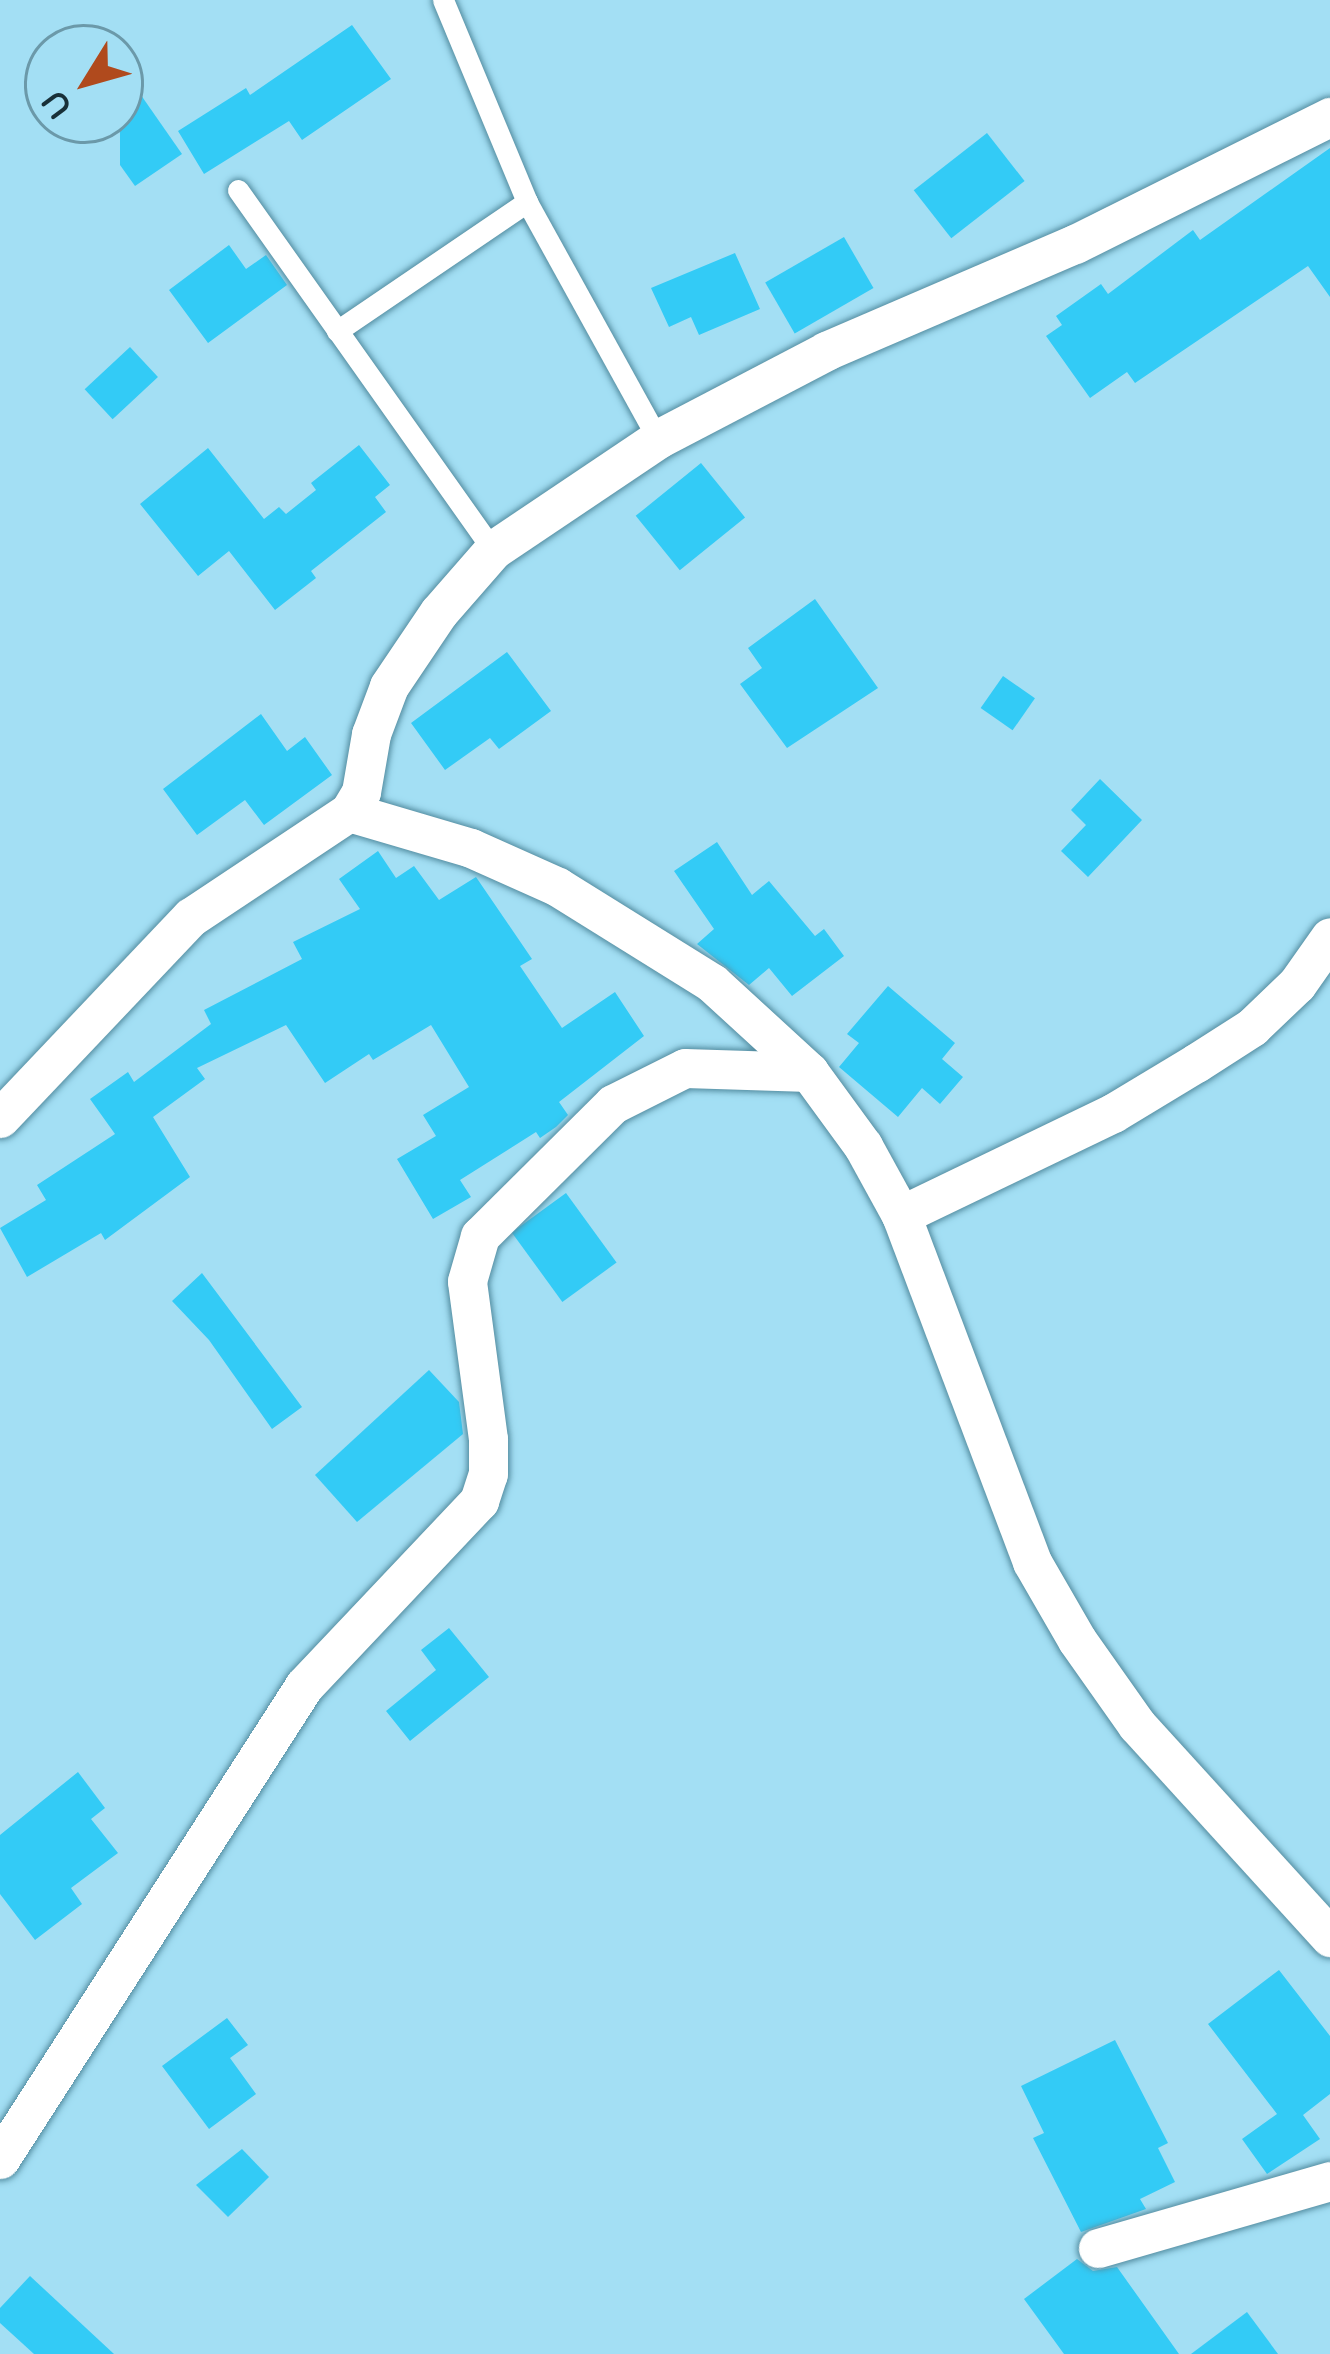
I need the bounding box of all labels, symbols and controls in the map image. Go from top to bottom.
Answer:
north arrow [24,24,144,144]
text: U [34,82,80,126]

